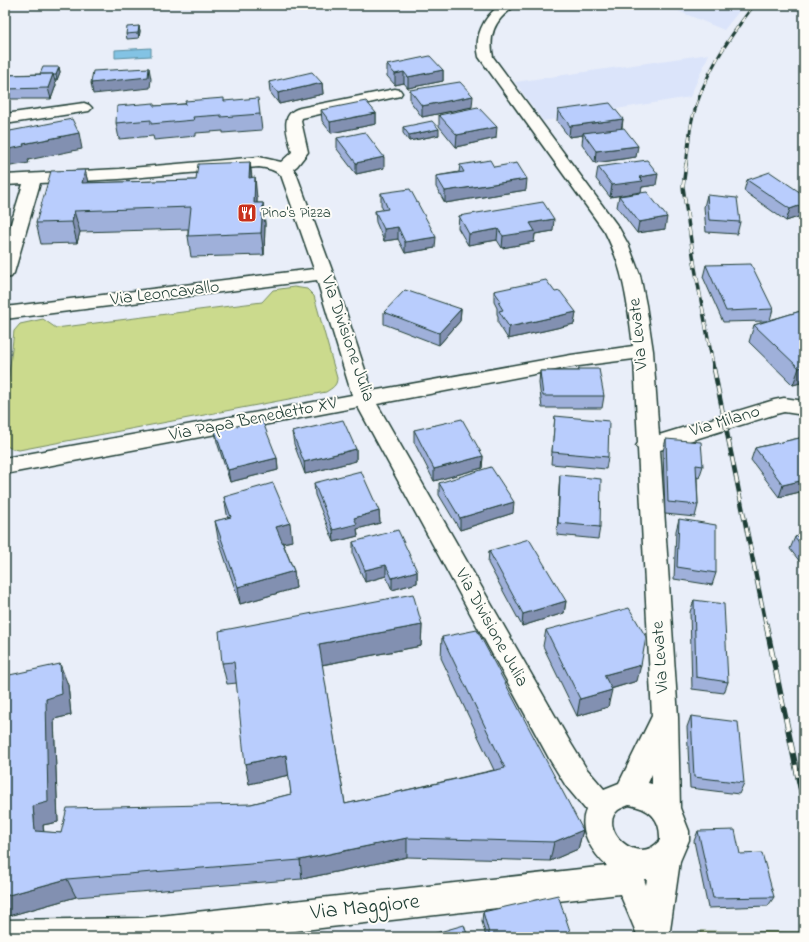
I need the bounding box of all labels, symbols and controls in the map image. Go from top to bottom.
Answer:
restaurant icon: Pino's Pizza [236,202,258,224]
place label: Pino's Pizza [261,202,331,224]
street label: Via Divisione Julia [313,272,381,405]
street label: Via Leoncavallo [108,274,221,314]
street label: Via Levate [622,296,656,372]
street label: Via Papa Benedetto XV [166,391,339,449]
street label: Via Milano [686,399,763,445]
street label: Via Divisione Julia [447,563,534,692]
street label: Via Levate [645,619,677,695]
street label: Via Maggiore [308,886,422,931]

